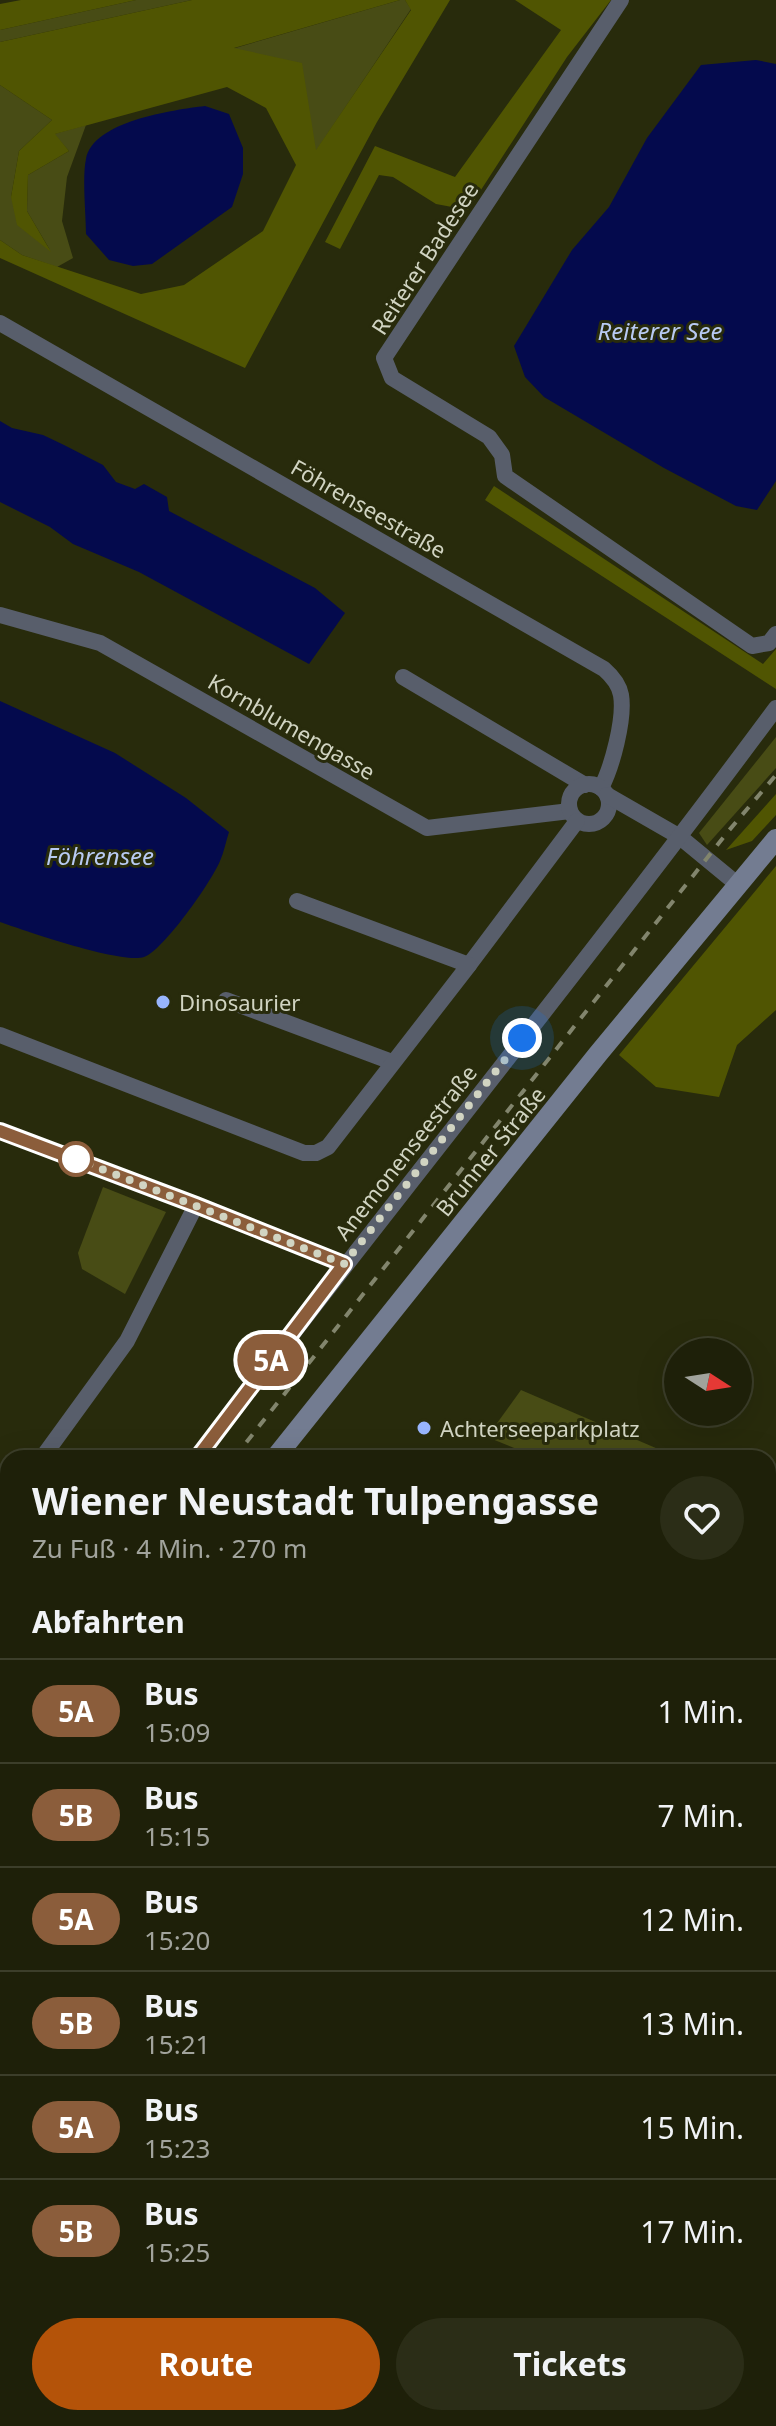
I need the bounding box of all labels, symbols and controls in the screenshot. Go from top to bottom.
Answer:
street label: Reiterer Badesee [364,176,484,340]
water label: Reiterer See [598,314,722,347]
street label: Föhrenseestraße [286,451,452,565]
street label: Kornblumengasse [203,666,381,786]
water label: Föhrensee [46,839,154,872]
place label: Dinosaurier [179,987,300,1017]
marker: Dinosaurier [154,993,172,1011]
your location [502,1018,542,1058]
street label: Anemonenseestraße [327,1058,483,1246]
street label: Brunner Straße [428,1080,552,1222]
unlabelled marker [59,1142,93,1176]
line badge: 5A [235,1334,307,1386]
north arrow [664,1338,752,1426]
map controls [664,1338,752,1426]
text: 5A [253,1341,289,1379]
place label: Achterseeparkplatz [440,1413,640,1443]
marker: Achterseeparkplatz [415,1419,433,1437]
text: Wiener Neustadt Tulpengasse [32,1474,599,1526]
button: heart [660,1476,744,1560]
text: Zu Fuß · 4 Min. · 270 m [32,1530,307,1566]
text: Abfahrten [32,1601,185,1642]
text: Bus [144,1673,199,1714]
text: 1 Min. [658,1691,744,1732]
text: 5A [58,1692,94,1730]
text: 15:09 [144,1714,210,1750]
text: Bus [144,1777,199,1818]
text: 7 Min. [658,1795,744,1836]
text: 5B [59,1796,93,1834]
text: 15:15 [144,1818,210,1854]
text: Bus [144,1881,199,1922]
text: 12 Min. [640,1899,744,1940]
text: 5A [58,1900,94,1938]
text: 15:20 [144,1922,210,1958]
text: Bus [144,1985,199,2026]
text: 13 Min. [640,2003,744,2044]
text: 5B [59,2004,93,2042]
text: 15:21 [144,2026,210,2062]
text: Bus [144,2089,199,2130]
text: 15 Min. [640,2107,744,2148]
text: 5A [58,2108,94,2146]
text: 15:23 [144,2130,210,2166]
text: Bus [144,2193,199,2234]
text: 17 Min. [640,2211,744,2252]
text: 5B [59,2212,93,2250]
text: 15:25 [144,2234,210,2270]
button: Route [32,2318,380,2410]
button: Tickets [396,2318,744,2410]

